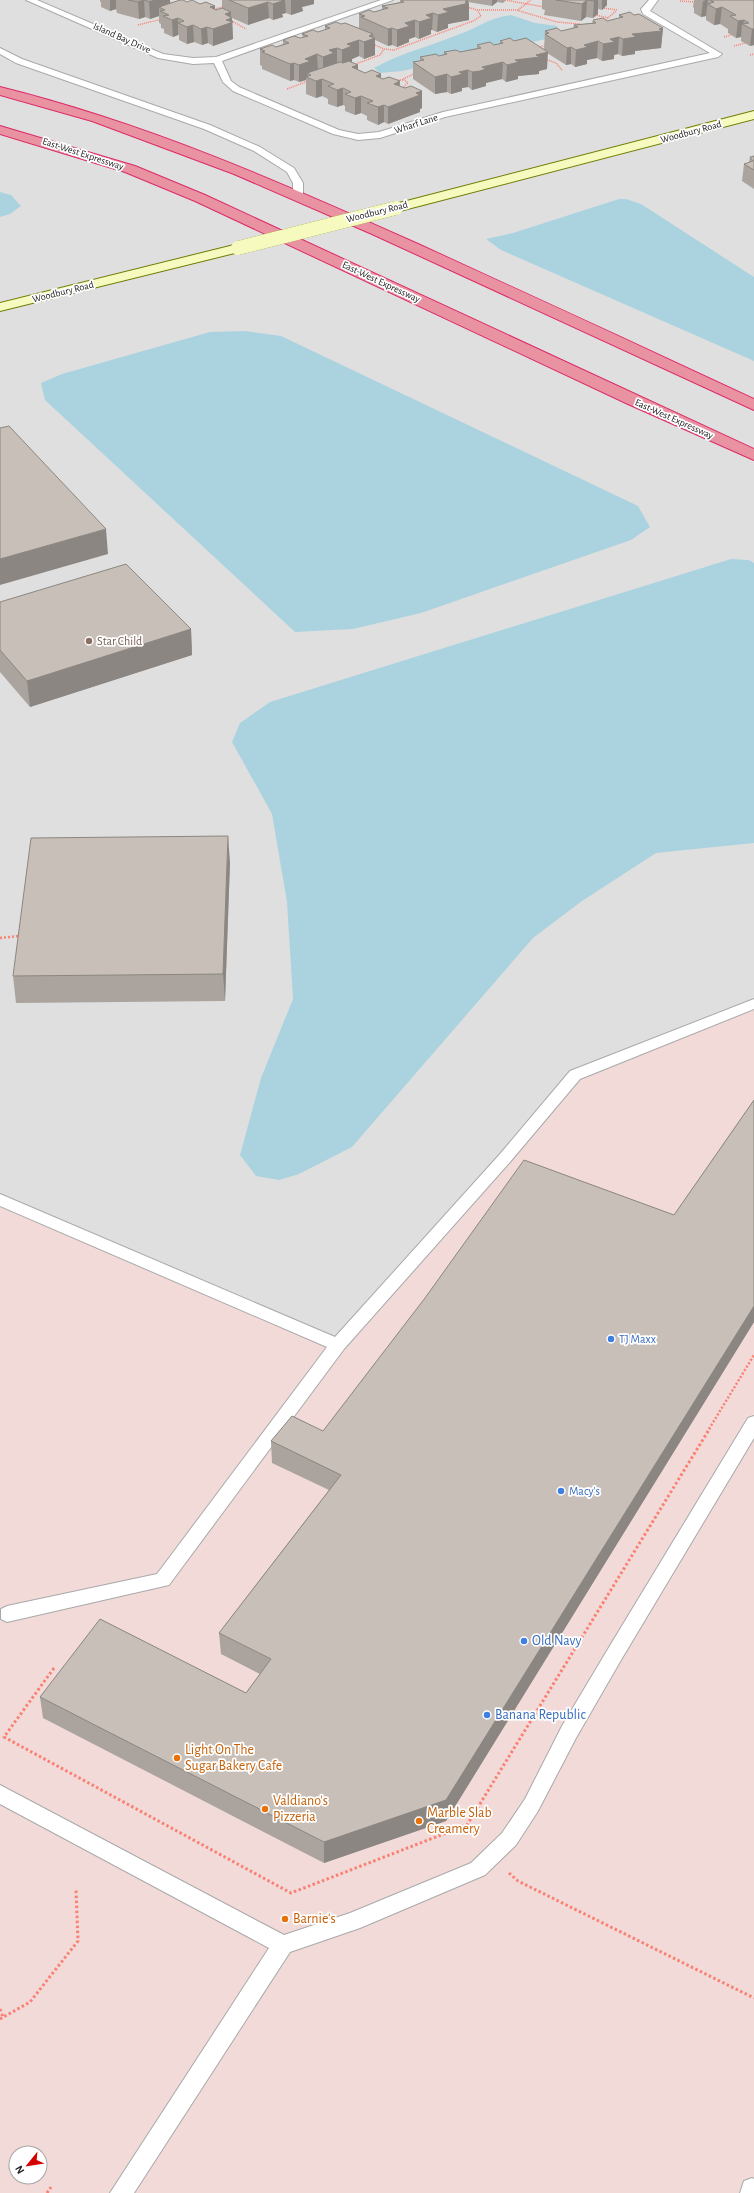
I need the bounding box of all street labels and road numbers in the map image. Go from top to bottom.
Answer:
street label: Island Bay Drive [92,21,153,55]
street label: Wharf Lane [393,112,439,136]
street label: Woodbury Road [659,119,723,145]
street label: East-West Expressway [41,136,125,172]
street label: Woodbury Road [345,200,409,224]
street label: East-West Expressway [341,260,422,305]
street label: Woodbury Road [31,280,95,304]
street label: East-West Expressway [633,397,715,441]

